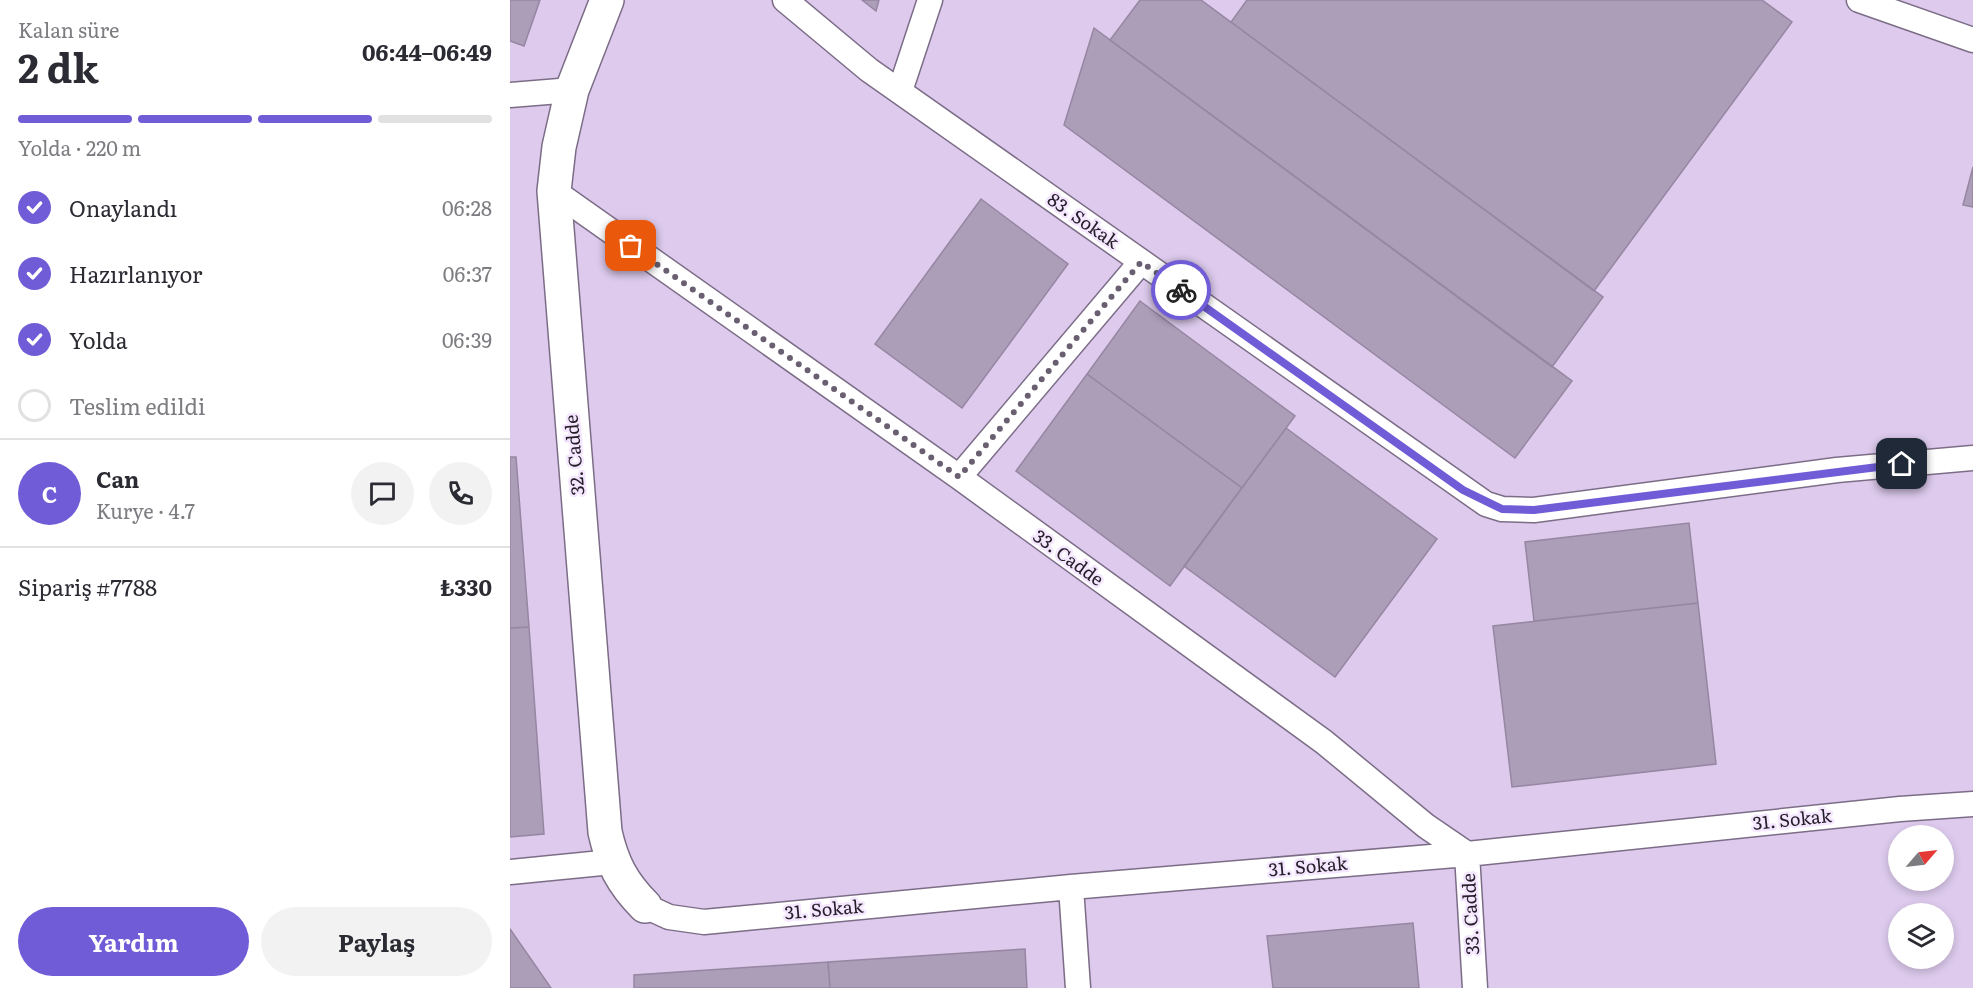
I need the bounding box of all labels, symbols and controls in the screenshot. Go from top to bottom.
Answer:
text: Kalan süre [18,14,119,44]
text: 06:44–06:49 [362,35,492,68]
text: 2 dk [18,37,99,95]
text: Yolda · 220 m [18,132,141,162]
street label: 83. Sokak [1043,185,1126,255]
icon: check [18,191,51,224]
text: Onaylandı [69,191,177,224]
text: 06:28 [442,192,492,222]
pin [605,220,656,271]
icon: bag [614,229,647,262]
icon: check [18,257,51,290]
text: Hazırlanıyor [69,257,203,290]
text: 06:37 [443,258,492,288]
courier [1151,260,1211,320]
icon: bike [1165,274,1198,307]
icon: check [18,323,51,356]
text: Yolda [69,323,128,356]
text: 06:39 [442,324,492,354]
text: Teslim edildi [69,389,205,422]
street label: 32. Cadde [557,414,590,497]
pin [1876,438,1927,489]
icon: home [1885,447,1918,480]
text: Can [96,462,139,495]
button: chat [351,462,414,525]
button: phone [429,462,492,525]
text: C [42,477,57,510]
text: Kurye · 4.7 [96,495,195,525]
street label: 33. Cadde [1028,522,1110,592]
text: Sipariş #7788 [18,570,157,603]
text: ₺330 [440,570,492,603]
street label: 31. Sokak [1751,801,1834,836]
north arrow [1888,825,1954,891]
map controls [1888,825,1954,969]
street label: 31. Sokak [1267,849,1350,882]
street label: 33. Cadde [1454,873,1485,956]
street label: 31. Sokak [783,892,866,925]
button: layers [1888,903,1954,969]
button: Yardım [18,907,249,976]
button: Paylaş [261,907,492,976]

